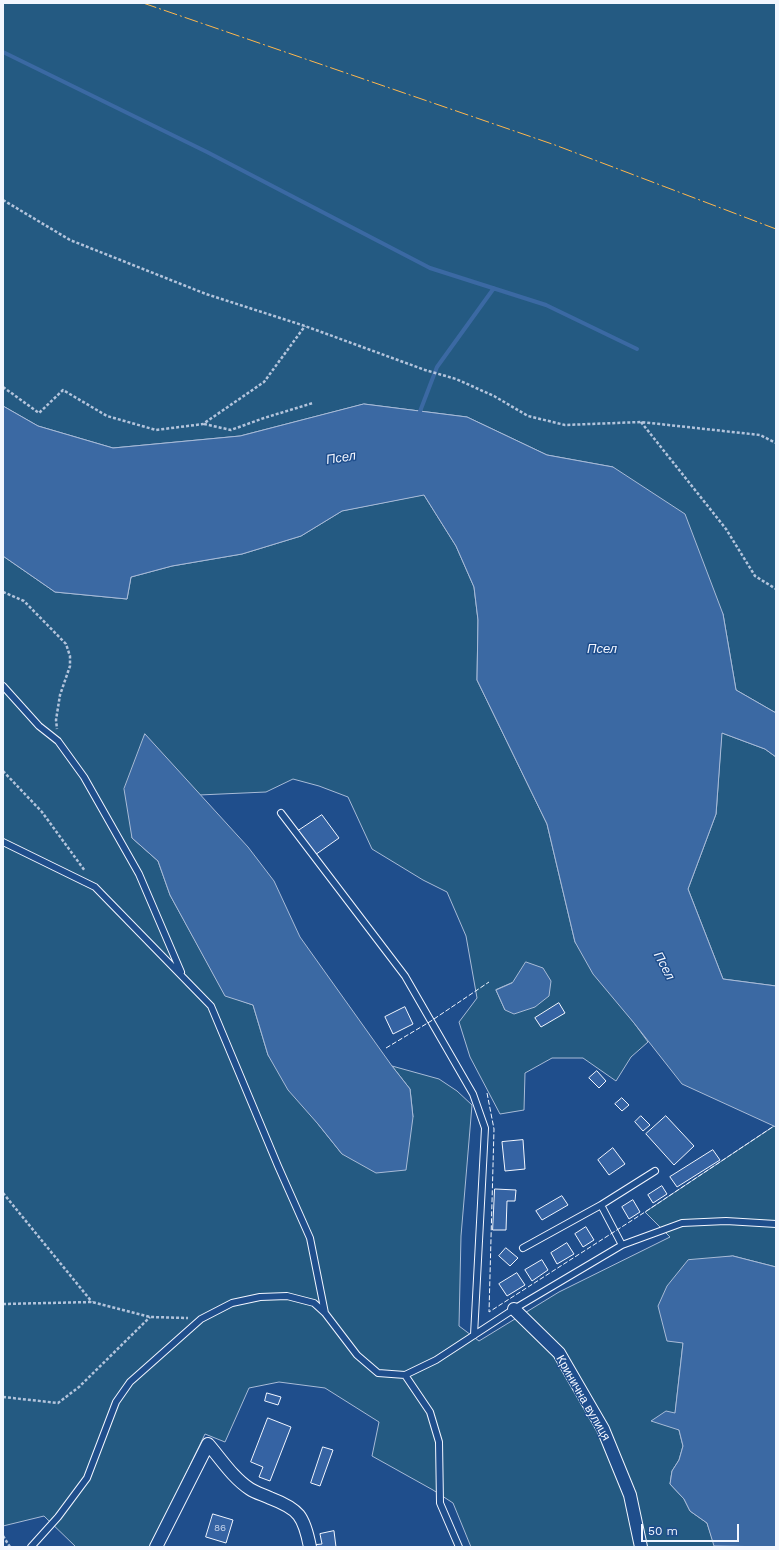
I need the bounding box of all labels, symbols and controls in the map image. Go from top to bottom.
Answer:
water label: Псел [325,448,357,468]
water label: Псел [587,641,617,657]
water label: Псел [650,949,678,983]
street label: Кринична вулиця [553,1353,613,1443]
scale bar [643,1516,741,1542]
house number: 86 [214,1522,226,1534]
text: 50 m [648,1524,678,1538]

